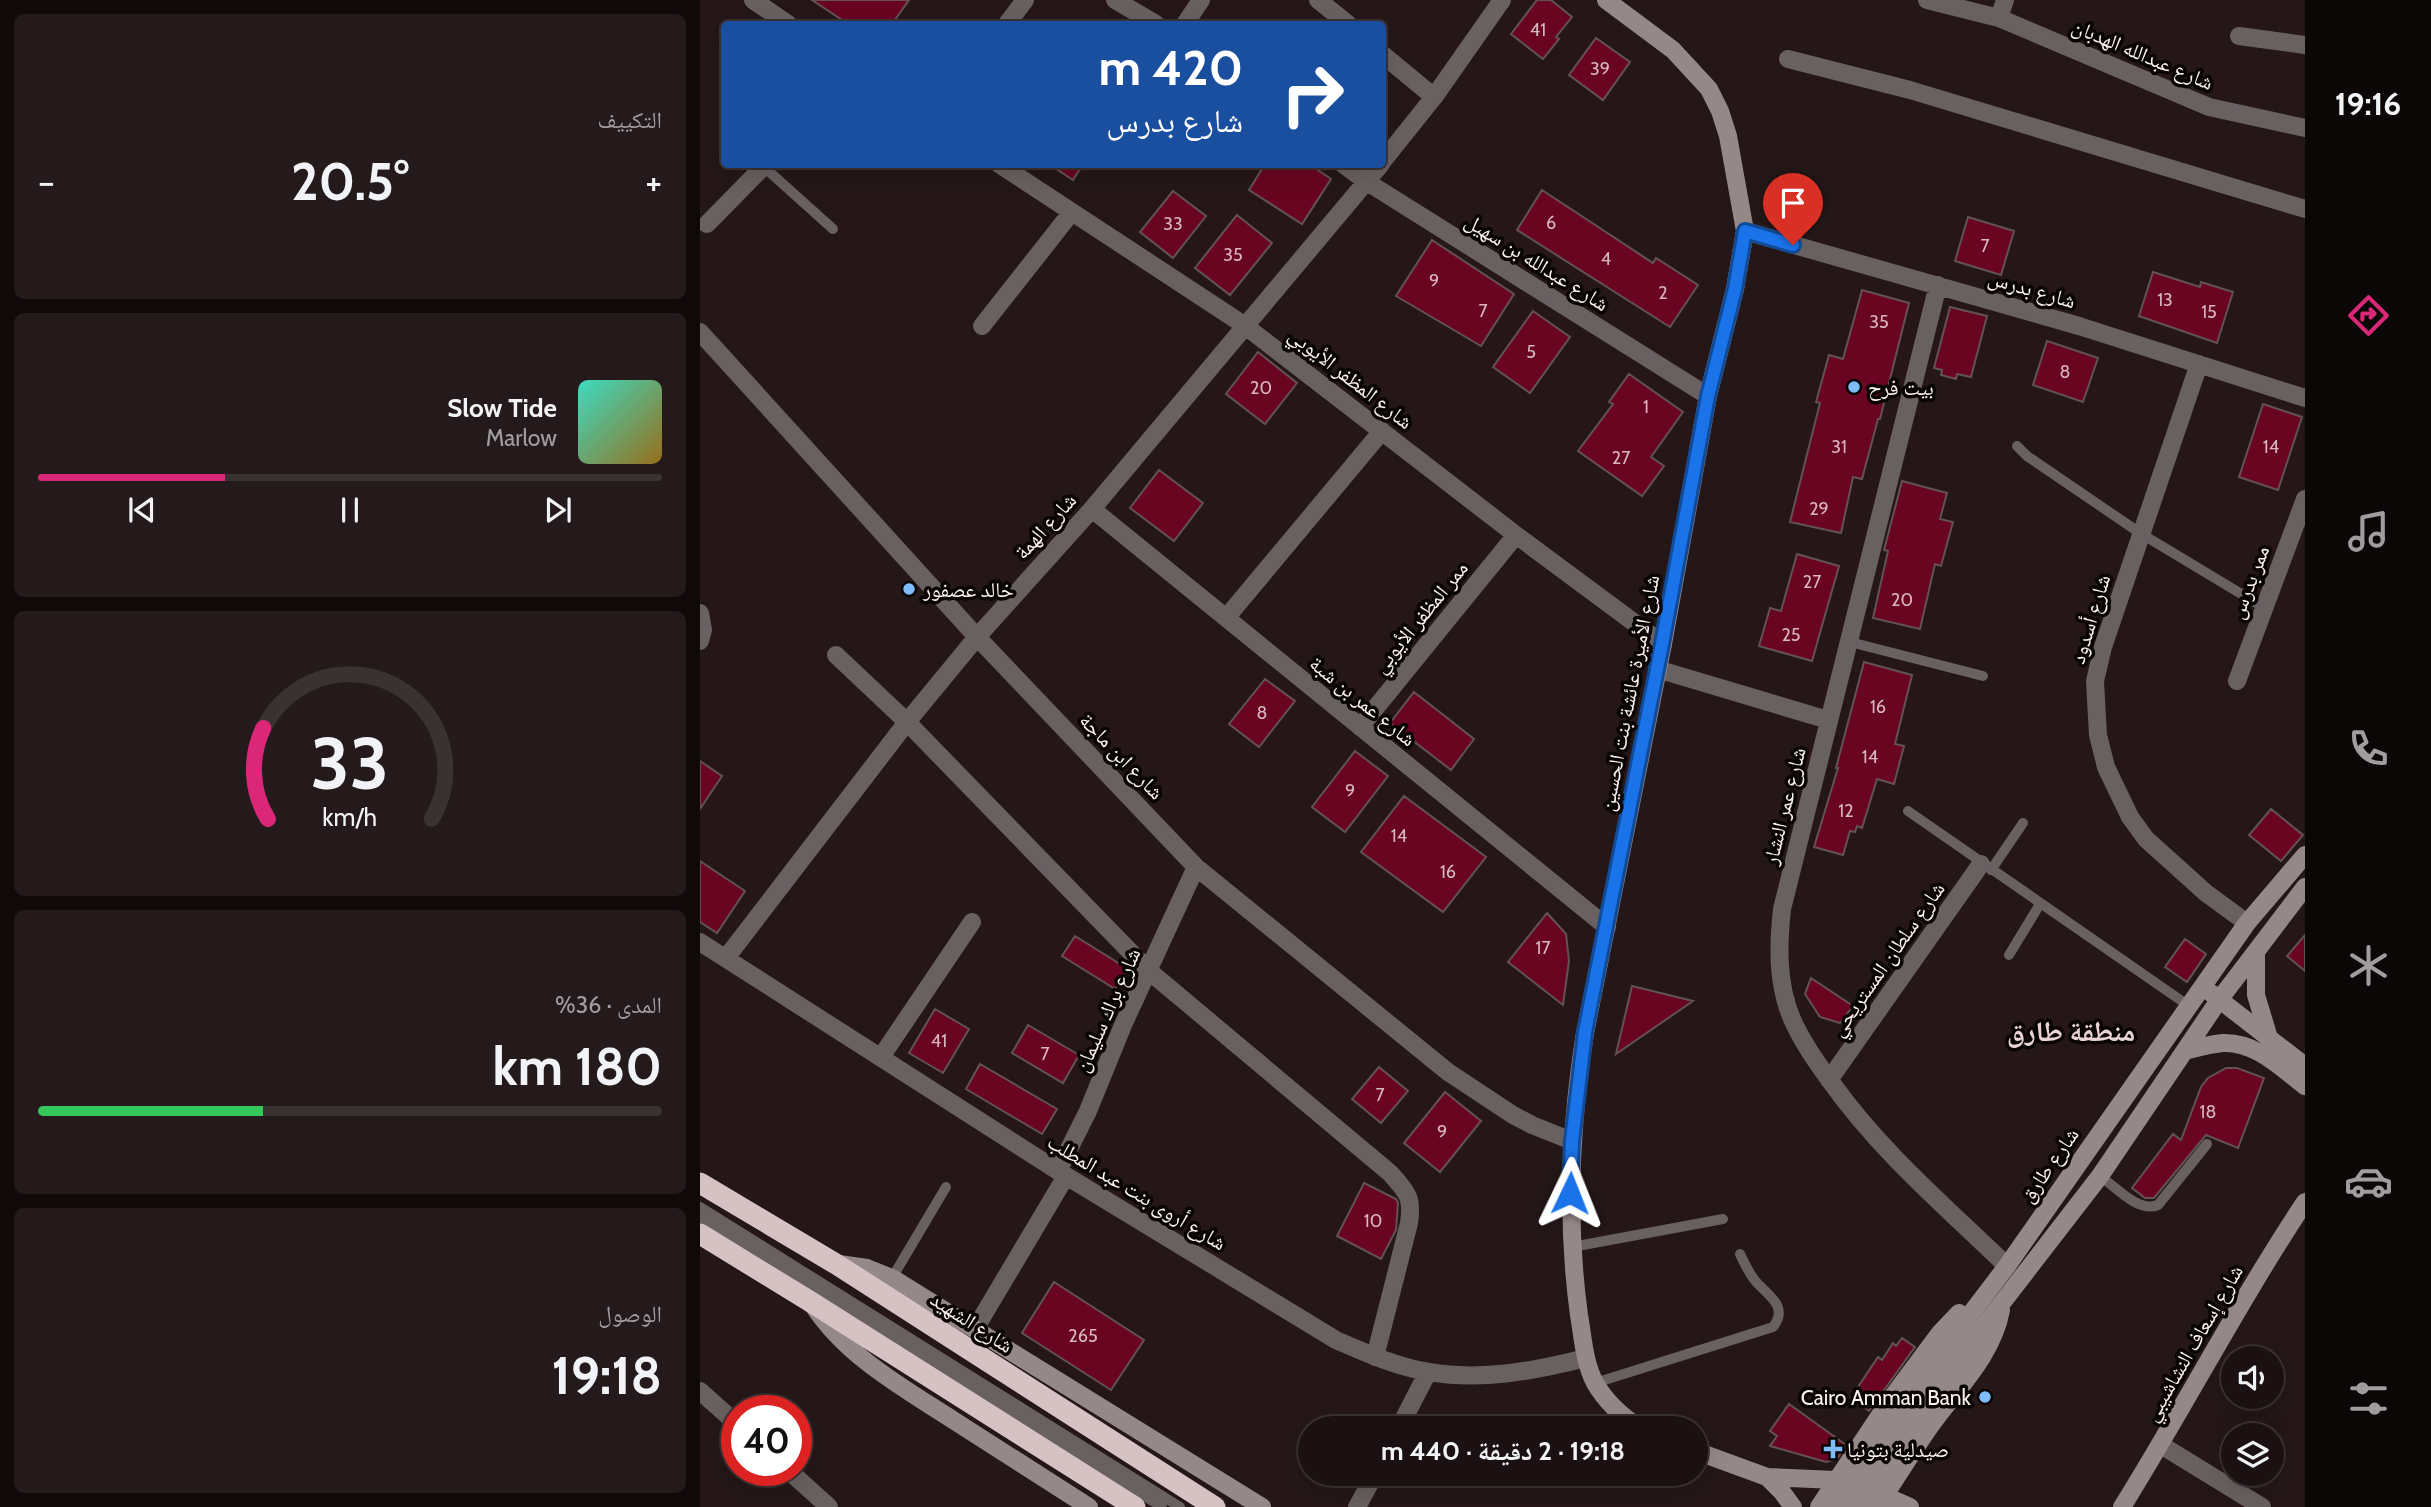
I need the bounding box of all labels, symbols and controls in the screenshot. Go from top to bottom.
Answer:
street label: شارع عبدالله الهدبان [2068,13,2217,96]
house number: 41 [1530,19,1546,41]
text: 420 m [1098,38,1243,97]
icon: right [1267,49,1358,140]
house number: 39 [1590,58,1610,80]
text: 19:16 [2335,84,2401,123]
text: شارع بدرس [1106,101,1243,140]
text: التكييف [597,106,662,134]
text: 20.5° [291,150,409,213]
text: − [38,158,55,205]
text: + [645,158,662,205]
pin [1763,173,1823,245]
icon: arrive [1774,184,1812,222]
street label: شارع عبدالله بن سهيل [1460,208,1613,317]
house number: 6 [1546,212,1556,234]
house number: 33 [1163,213,1183,235]
house number: 7 [1980,235,1990,257]
house number: 35 [1223,244,1243,266]
house number: 4 [1601,248,1611,270]
street label: شارع بدرس [1985,265,2079,314]
house number: 9 [1429,270,1439,292]
house number: 2 [1658,282,1668,304]
house number: 13 [2157,289,2173,311]
icon: directions [2344,291,2393,340]
house number: 7 [1478,300,1488,322]
house number: 15 [2201,301,2217,323]
house number: 35 [1869,311,1889,333]
street label: شارع المظفر الأيوبي [1281,322,1418,438]
house number: 5 [1526,341,1536,363]
house number: 8 [2060,361,2070,383]
place label: بيت فرح [1868,375,1934,401]
house number: 20 [1250,377,1272,399]
marker: بيت فرح [1846,379,1862,395]
text: Slow Tide [447,392,557,424]
house number: 1 [1643,396,1649,418]
text: Marlow [486,424,557,452]
house number: 31 [1831,436,1847,458]
house number: 14 [2263,436,2279,458]
house number: 27 [1612,447,1630,469]
street label: شارع الهمة [1009,488,1082,565]
icon: previous [123,491,161,529]
icon: pause [331,491,369,529]
icon: next [539,491,577,529]
house number: 29 [1809,498,1829,520]
icon: music [2344,507,2393,556]
street label: ممر بدرس [2224,542,2275,623]
street label: ممر المظفر الأيوبي [1367,556,1476,681]
house number: 27 [1803,571,1821,593]
street label: شارع أسدود [2065,571,2116,667]
street label: شارع الأميرة عائشة بنت الحسين [1594,573,1665,814]
place label: خالد عصفور [922,577,1014,602]
marker: خالد عصفور [901,581,917,597]
house number: 20 [1891,589,1913,611]
house number: 25 [1781,624,1801,646]
street label: شارع عمر بن شبة [1304,651,1421,752]
house number: 16 [1870,696,1886,718]
house number: 8 [1257,702,1267,724]
street label: شارع ابن ماجة [1074,708,1169,805]
text: 33 [311,720,389,808]
icon: phone [2344,724,2393,773]
street label: شارع عمر النشار [1757,745,1812,868]
house number: 14 [1862,746,1878,768]
house number: 9 [1345,780,1355,802]
house number: 12 [1838,800,1854,822]
text: km/h [323,802,377,832]
house number: 14 [1391,825,1407,847]
house number: 16 [1440,861,1456,883]
street label: شارع سلطان المستريحي [1824,877,1953,1044]
house number: 17 [1536,937,1550,959]
icon: climate [2344,941,2393,990]
street label: شارع براك سليمان [1068,944,1146,1076]
text: المدى · 36% [555,991,662,1019]
district label: منطقة طارق [2007,1014,2135,1048]
house number: 41 [931,1030,947,1052]
text: 180 km [493,1035,662,1098]
house number: 7 [1040,1043,1050,1065]
house number: 7 [1375,1084,1385,1106]
house number: 18 [2200,1101,2216,1123]
house number: 9 [1437,1121,1447,1143]
street label: شارع طارق [2014,1123,2085,1208]
street label: شارع أروى بنت عبد المطلب [1043,1129,1231,1256]
position arrow [1533,1156,1607,1230]
icon: car [2344,1157,2393,1206]
house number: 10 [1364,1210,1382,1232]
street label: شارع إسعاف النشاشيبي [2138,1260,2252,1428]
street label: شارع الشهيد [925,1286,1018,1359]
text: الوصول [598,1300,662,1328]
house number: 265 [1068,1325,1098,1347]
text: 19:18 [551,1344,662,1407]
map controls [2221,1346,2284,1486]
button: sound [2221,1346,2284,1409]
icon: filters [2344,1374,2393,1423]
place label: Cairo Amman Bank [1801,1385,1972,1410]
marker: Cairo Amman Bank [1977,1389,1993,1405]
speed limit sign: 40 [721,1395,812,1486]
button: layers [2221,1423,2284,1486]
text: 19:18 · 2 دقيقة · 440 m [1381,1435,1625,1467]
place label: صيدلية بتونيا [1847,1437,1949,1462]
marker: صيدلية بتونيا [1825,1441,1841,1457]

